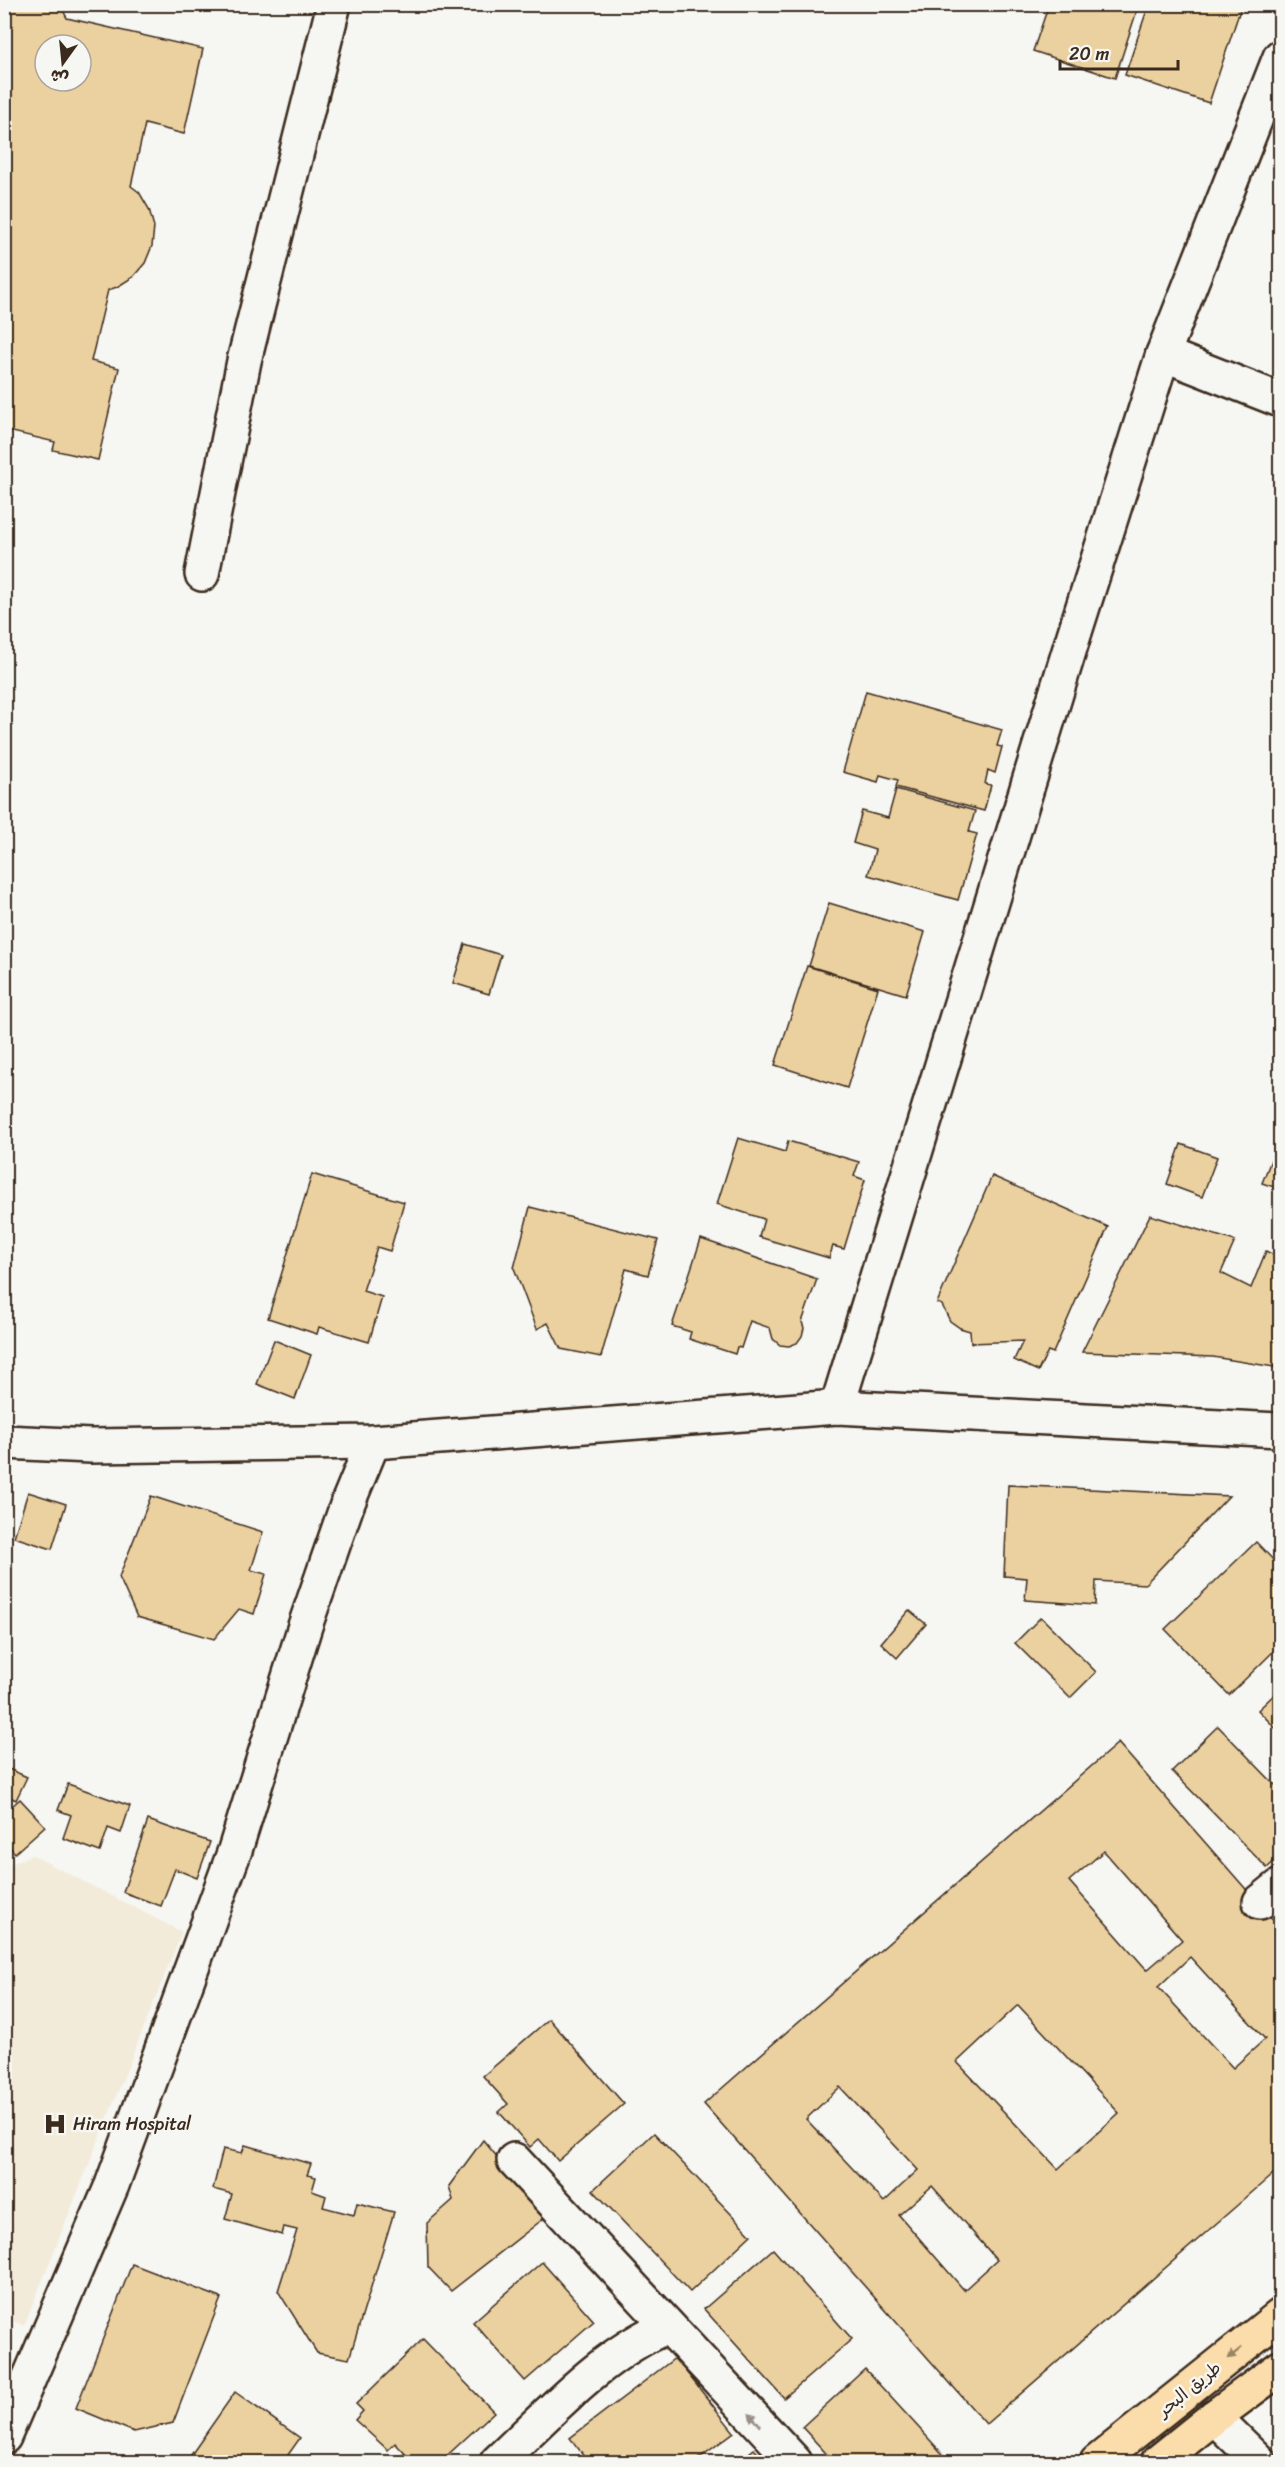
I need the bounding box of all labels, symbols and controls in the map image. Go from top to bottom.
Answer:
north arrow [33,33,93,93]
scale bar [1060,33,1178,71]
text: 20 m [1069,38,1109,70]
text: ش [47,61,72,93]
place label: Hiram Hospital [73,2108,192,2140]
hospital icon: Hiram Hospital [42,2111,68,2137]
one-way arrow [1227,2346,1243,2359]
street label: طريق البحر [1148,2353,1229,2427]
one-way arrow [748,2412,762,2427]

